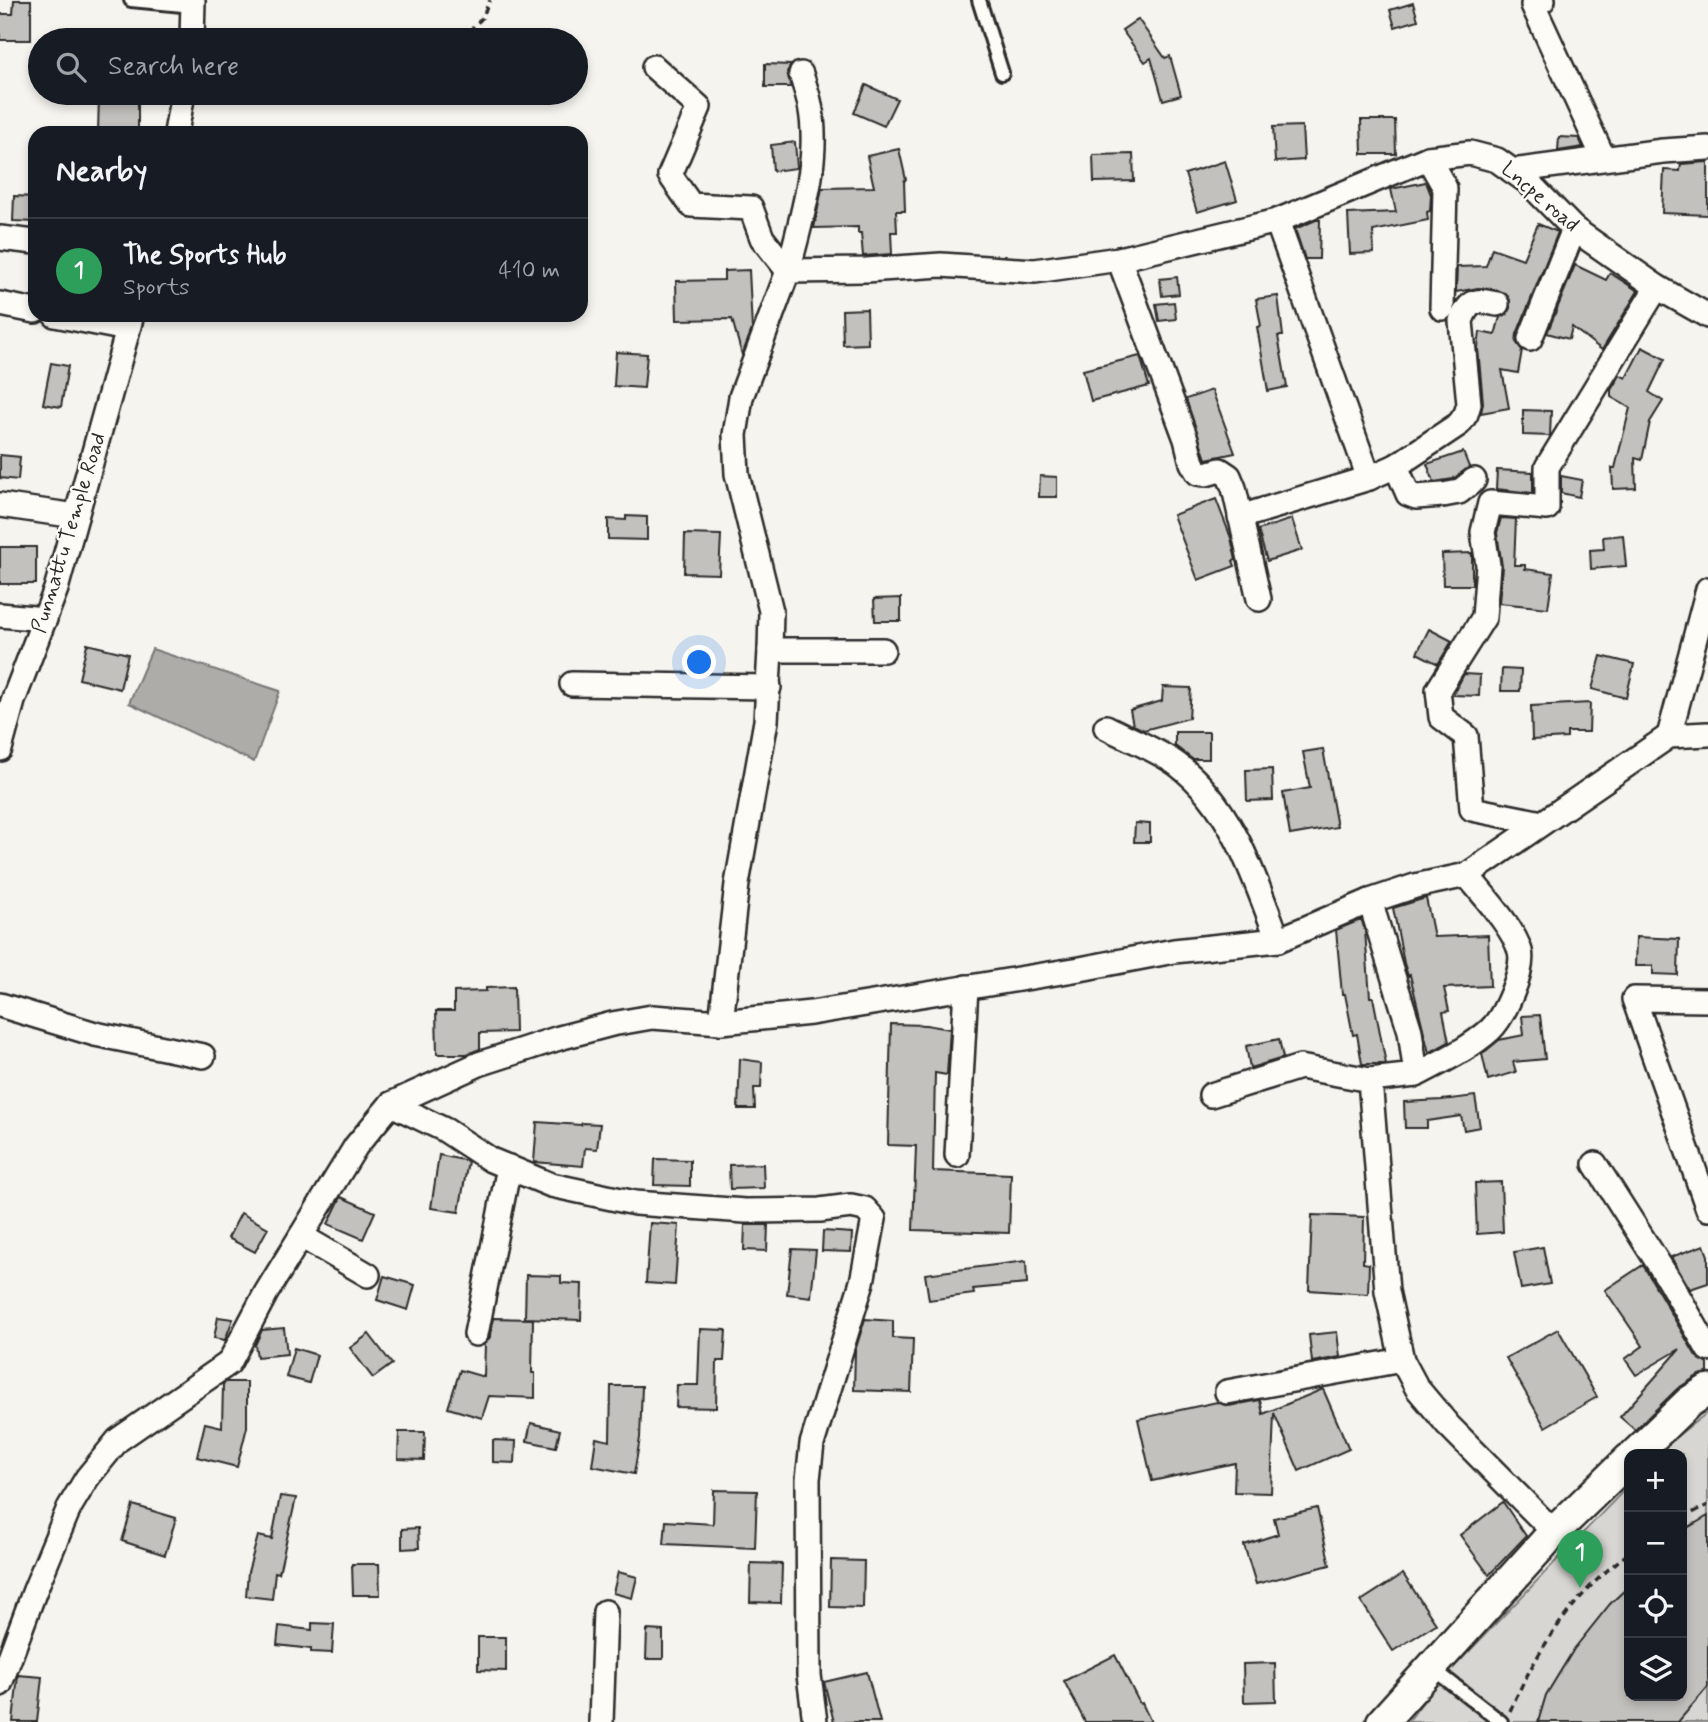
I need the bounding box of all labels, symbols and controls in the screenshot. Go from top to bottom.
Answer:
search box [28,28,588,105]
icon: search [52,48,90,86]
text: Search here [108,50,239,84]
text: Nearby [56,152,147,191]
street label: Lncpe road [1495,155,1585,239]
text: The Sports Hub [123,239,287,273]
text: 1 [74,256,84,286]
text: 410 m [498,256,560,286]
text: Sports [123,273,190,303]
street label: Punnattu Temple Road [25,429,113,637]
your location [682,645,716,679]
map controls [1624,1449,1687,1701]
button: + [1624,1449,1687,1512]
button: − [1624,1512,1687,1575]
pin: 1 [1557,1530,1603,1588]
button: locate [1624,1575,1687,1638]
button: layers [1624,1638,1687,1701]

